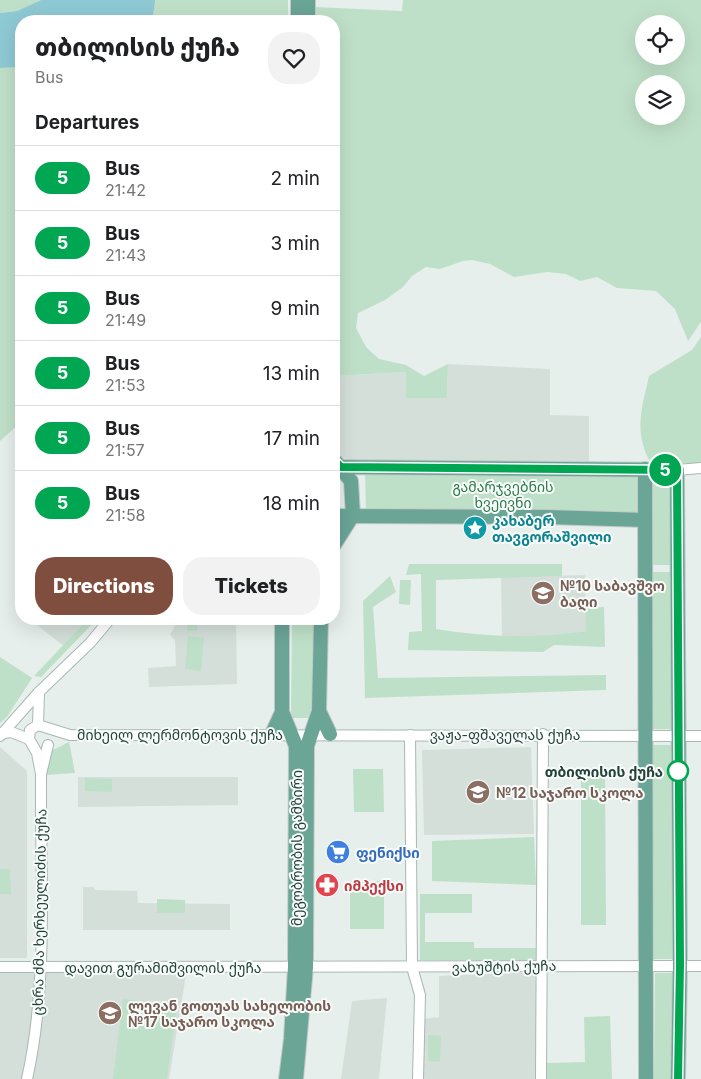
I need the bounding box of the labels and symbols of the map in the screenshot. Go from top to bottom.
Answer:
line badge: 5 [649,454,681,486]
park label: გამარჯვებნის ხვეივნი [453,478,553,512]
place label: კახაბერ თავგორაშვილი [492,512,611,546]
place icon: კახაბერ თავგორაშვილი [462,515,488,541]
place label: №10 საბავშვო ბაღი [560,577,665,611]
school or university icon: №10 საბავშვო ბაღი [530,580,556,606]
street label: მიხეილ ლერმონტოვის ქუჩა [77,726,283,744]
street label: ვაჟა-ფშაველას ქუჩა [430,726,580,744]
marker: თბილისის ქუჩა [667,760,689,782]
place label: თბილისის ქუჩა [545,763,663,781]
street label: მეგობრობის გამზირი [288,770,306,926]
school or university icon: №12 საჯარო სკოლა [465,779,491,805]
place label: №12 საჯარო სკოლა [496,784,643,802]
street label: ცხრა ძმა ხერხეულიძის ქუჩა [29,809,50,1016]
supermarket icon: ფენიქსი [325,839,351,865]
place label: ფენიქსი [356,844,420,862]
pharmacy icon: იმპექსი [314,872,340,898]
place label: იმპექსი [344,877,404,895]
street label: ვახუშტის ქუჩა [452,957,556,976]
street label: დავით გურამიშვილის ქუჩა [65,959,261,977]
place label: ლევან გოთუას სახელობის №17 საჯარო სკოლა [128,997,331,1031]
school or university icon: ლევან გოთუას სახელობის №17 საჯარო სკოლა [97,1000,123,1026]

